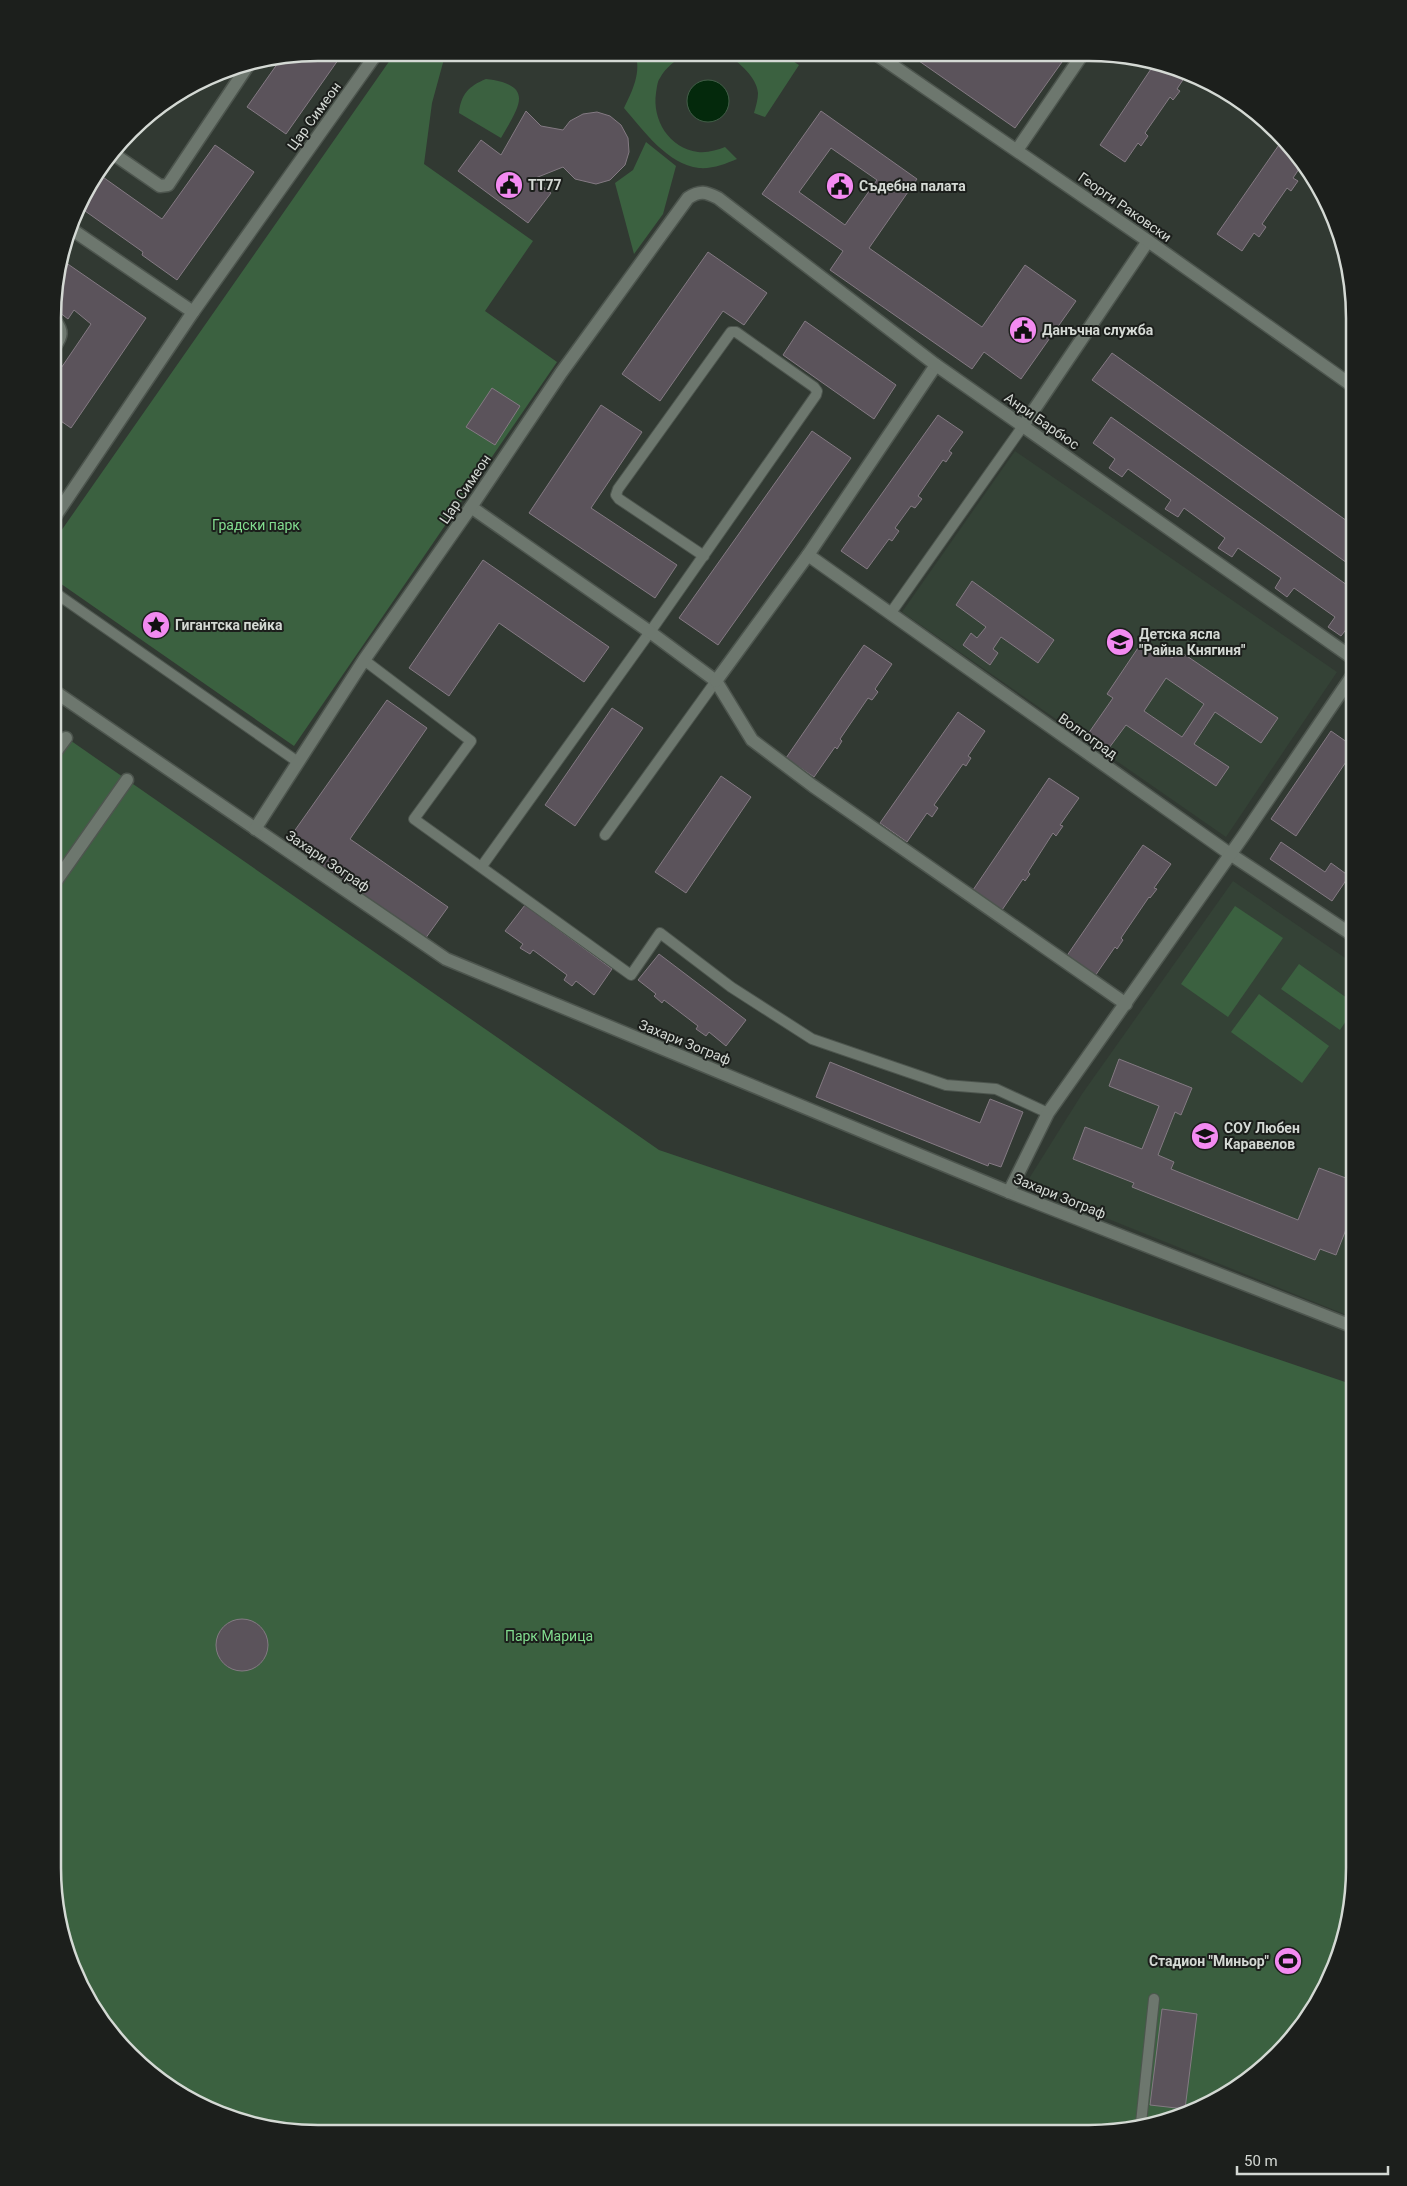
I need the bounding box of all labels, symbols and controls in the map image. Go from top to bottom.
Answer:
street label: Цар Симеон [284,79,344,153]
street label: Георги Раковски [1075,169,1175,245]
public building icon: TT77 [494,170,524,200]
public building icon: Съдебна палата [825,171,855,201]
place label: TT77 [528,177,562,193]
place label: Съдебна палата [859,178,966,194]
public building icon: Данъчна служба [1008,315,1038,345]
place label: Данъчна служба [1042,322,1154,338]
street label: Анри Барбюс [1002,389,1082,453]
street label: Цар Симеон [436,451,494,527]
park label: Градски парк [212,517,300,533]
place icon: Гигантска пейка [141,610,171,640]
place label: Гигантска пейка [175,617,283,633]
place label: Детска ясла "Райна Княгиня" [1139,626,1246,658]
school or university icon: Детска ясла "Райна Княгиня" [1105,627,1135,657]
street label: Волгоград [1055,710,1121,762]
street label: Захари Зограф [283,827,373,895]
street label: Захари Зограф [637,1016,733,1068]
place label: СОУ Любен Каравелов [1224,1120,1300,1152]
school or university icon: СОУ Любен Каравелов [1190,1121,1220,1151]
street label: Захари Зограф [1012,1170,1108,1222]
park label: Парк Марица [505,1628,593,1644]
sports icon: Стадион "Миньор" [1273,1946,1303,1976]
place label: Стадион "Миньор" [1149,1953,1270,1969]
scale bar [1237,2144,1388,2176]
text: 50 m [1244,2152,1278,2170]

